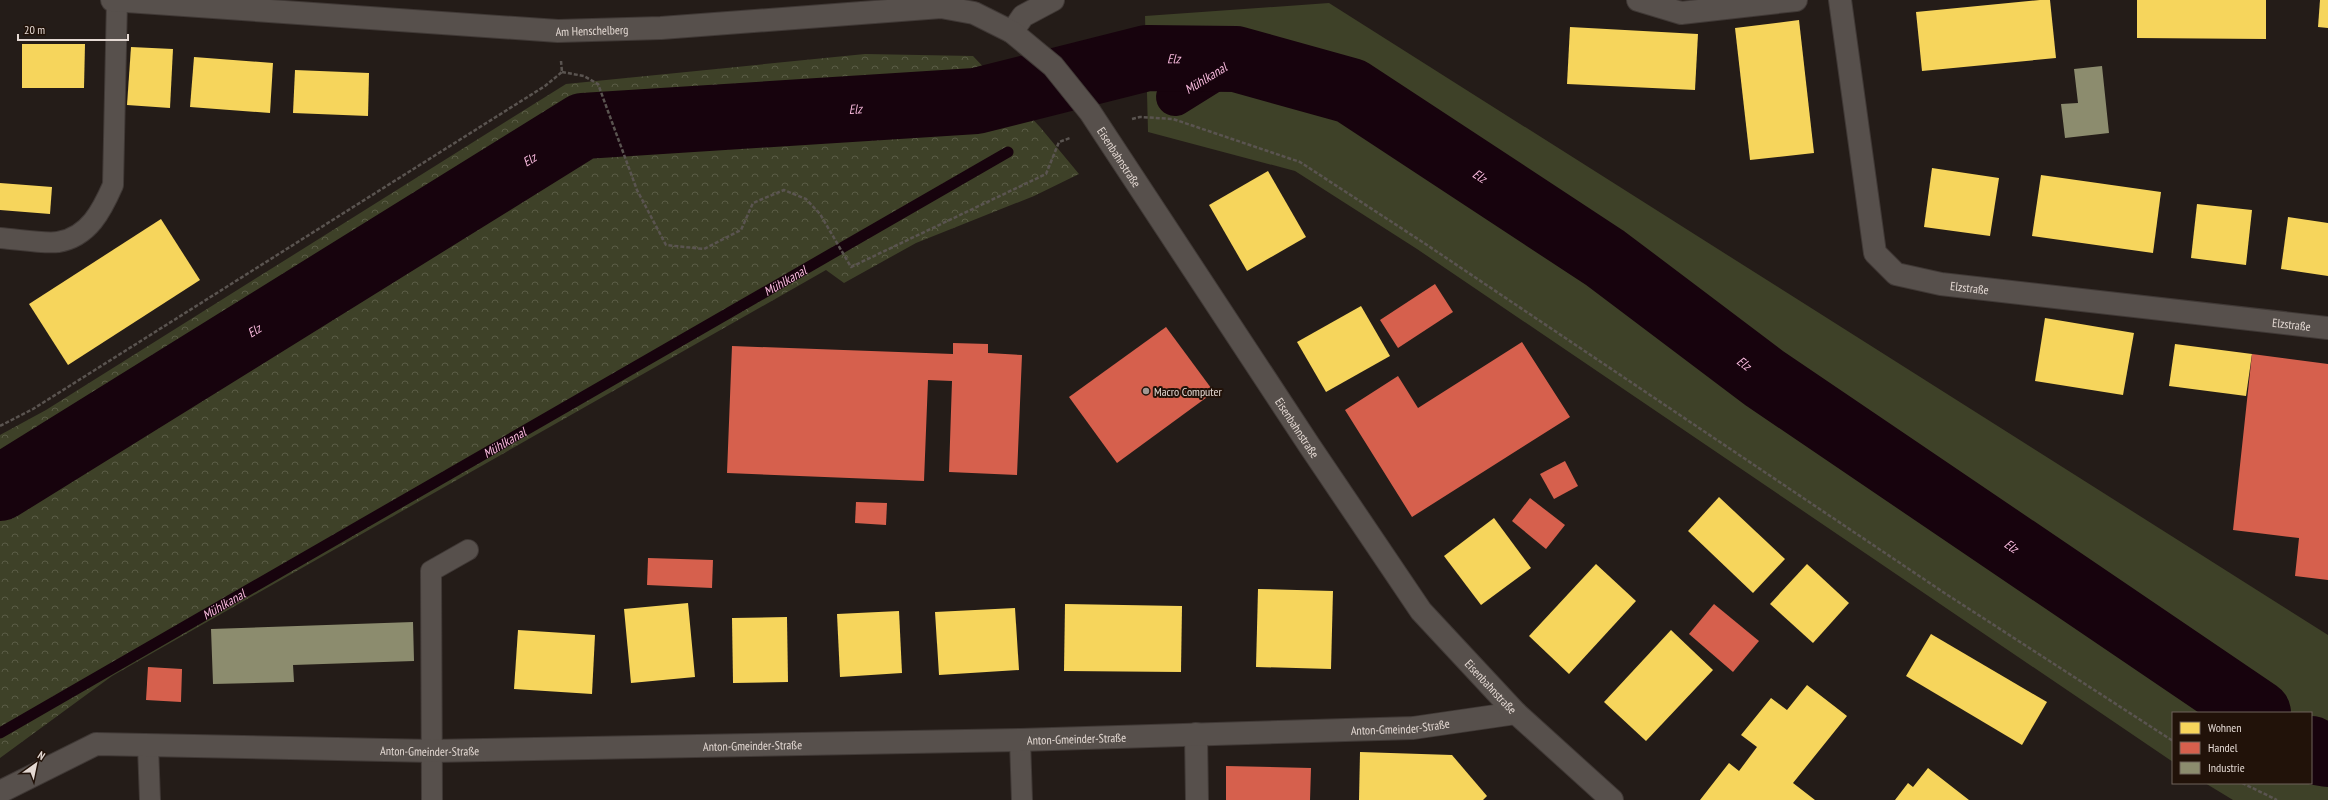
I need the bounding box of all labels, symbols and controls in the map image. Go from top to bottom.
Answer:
scale bar [18,16,128,42]
street label: Am Henschelberg [555,21,629,39]
text: 20 m [24,22,45,37]
water label: Elz [1167,50,1182,67]
water label: Mühlkanal [1181,57,1232,98]
water label: Elz [848,100,864,118]
street label: Eisenbahnstraße [1094,124,1145,190]
water label: Elz [519,148,541,170]
water label: Elz [1470,165,1491,187]
water label: Mühlkanal [760,261,811,300]
street label: Elzstraße [1950,278,1990,297]
street label: Elzstraße [2272,314,2312,333]
water label: Elz [244,319,265,341]
water label: Elz [1734,352,1756,375]
place label: Macro Computer [1154,384,1222,399]
marker: Macro Computer [1141,386,1151,396]
street label: Eisenbahnstraße [1272,395,1323,461]
water label: Mühlkanal [480,422,531,461]
water label: Elz [2001,535,2023,557]
water label: Mühlkanal [199,584,250,623]
street label: Eisenbahnstraße [1462,656,1520,717]
legend [2172,712,2312,784]
street label: Anton-Gmeinder-Straße [1351,715,1451,737]
text: Wohnen [2208,720,2242,735]
street label: Anton-Gmeinder-Straße [1027,729,1126,747]
street label: Anton-Gmeinder-Straße [703,737,802,753]
text: Handel [2208,740,2238,755]
street label: Anton-Gmeinder-Straße [380,742,479,759]
north arrow [16,744,56,784]
text: N [35,748,48,763]
text: Industrie [2208,760,2245,775]

